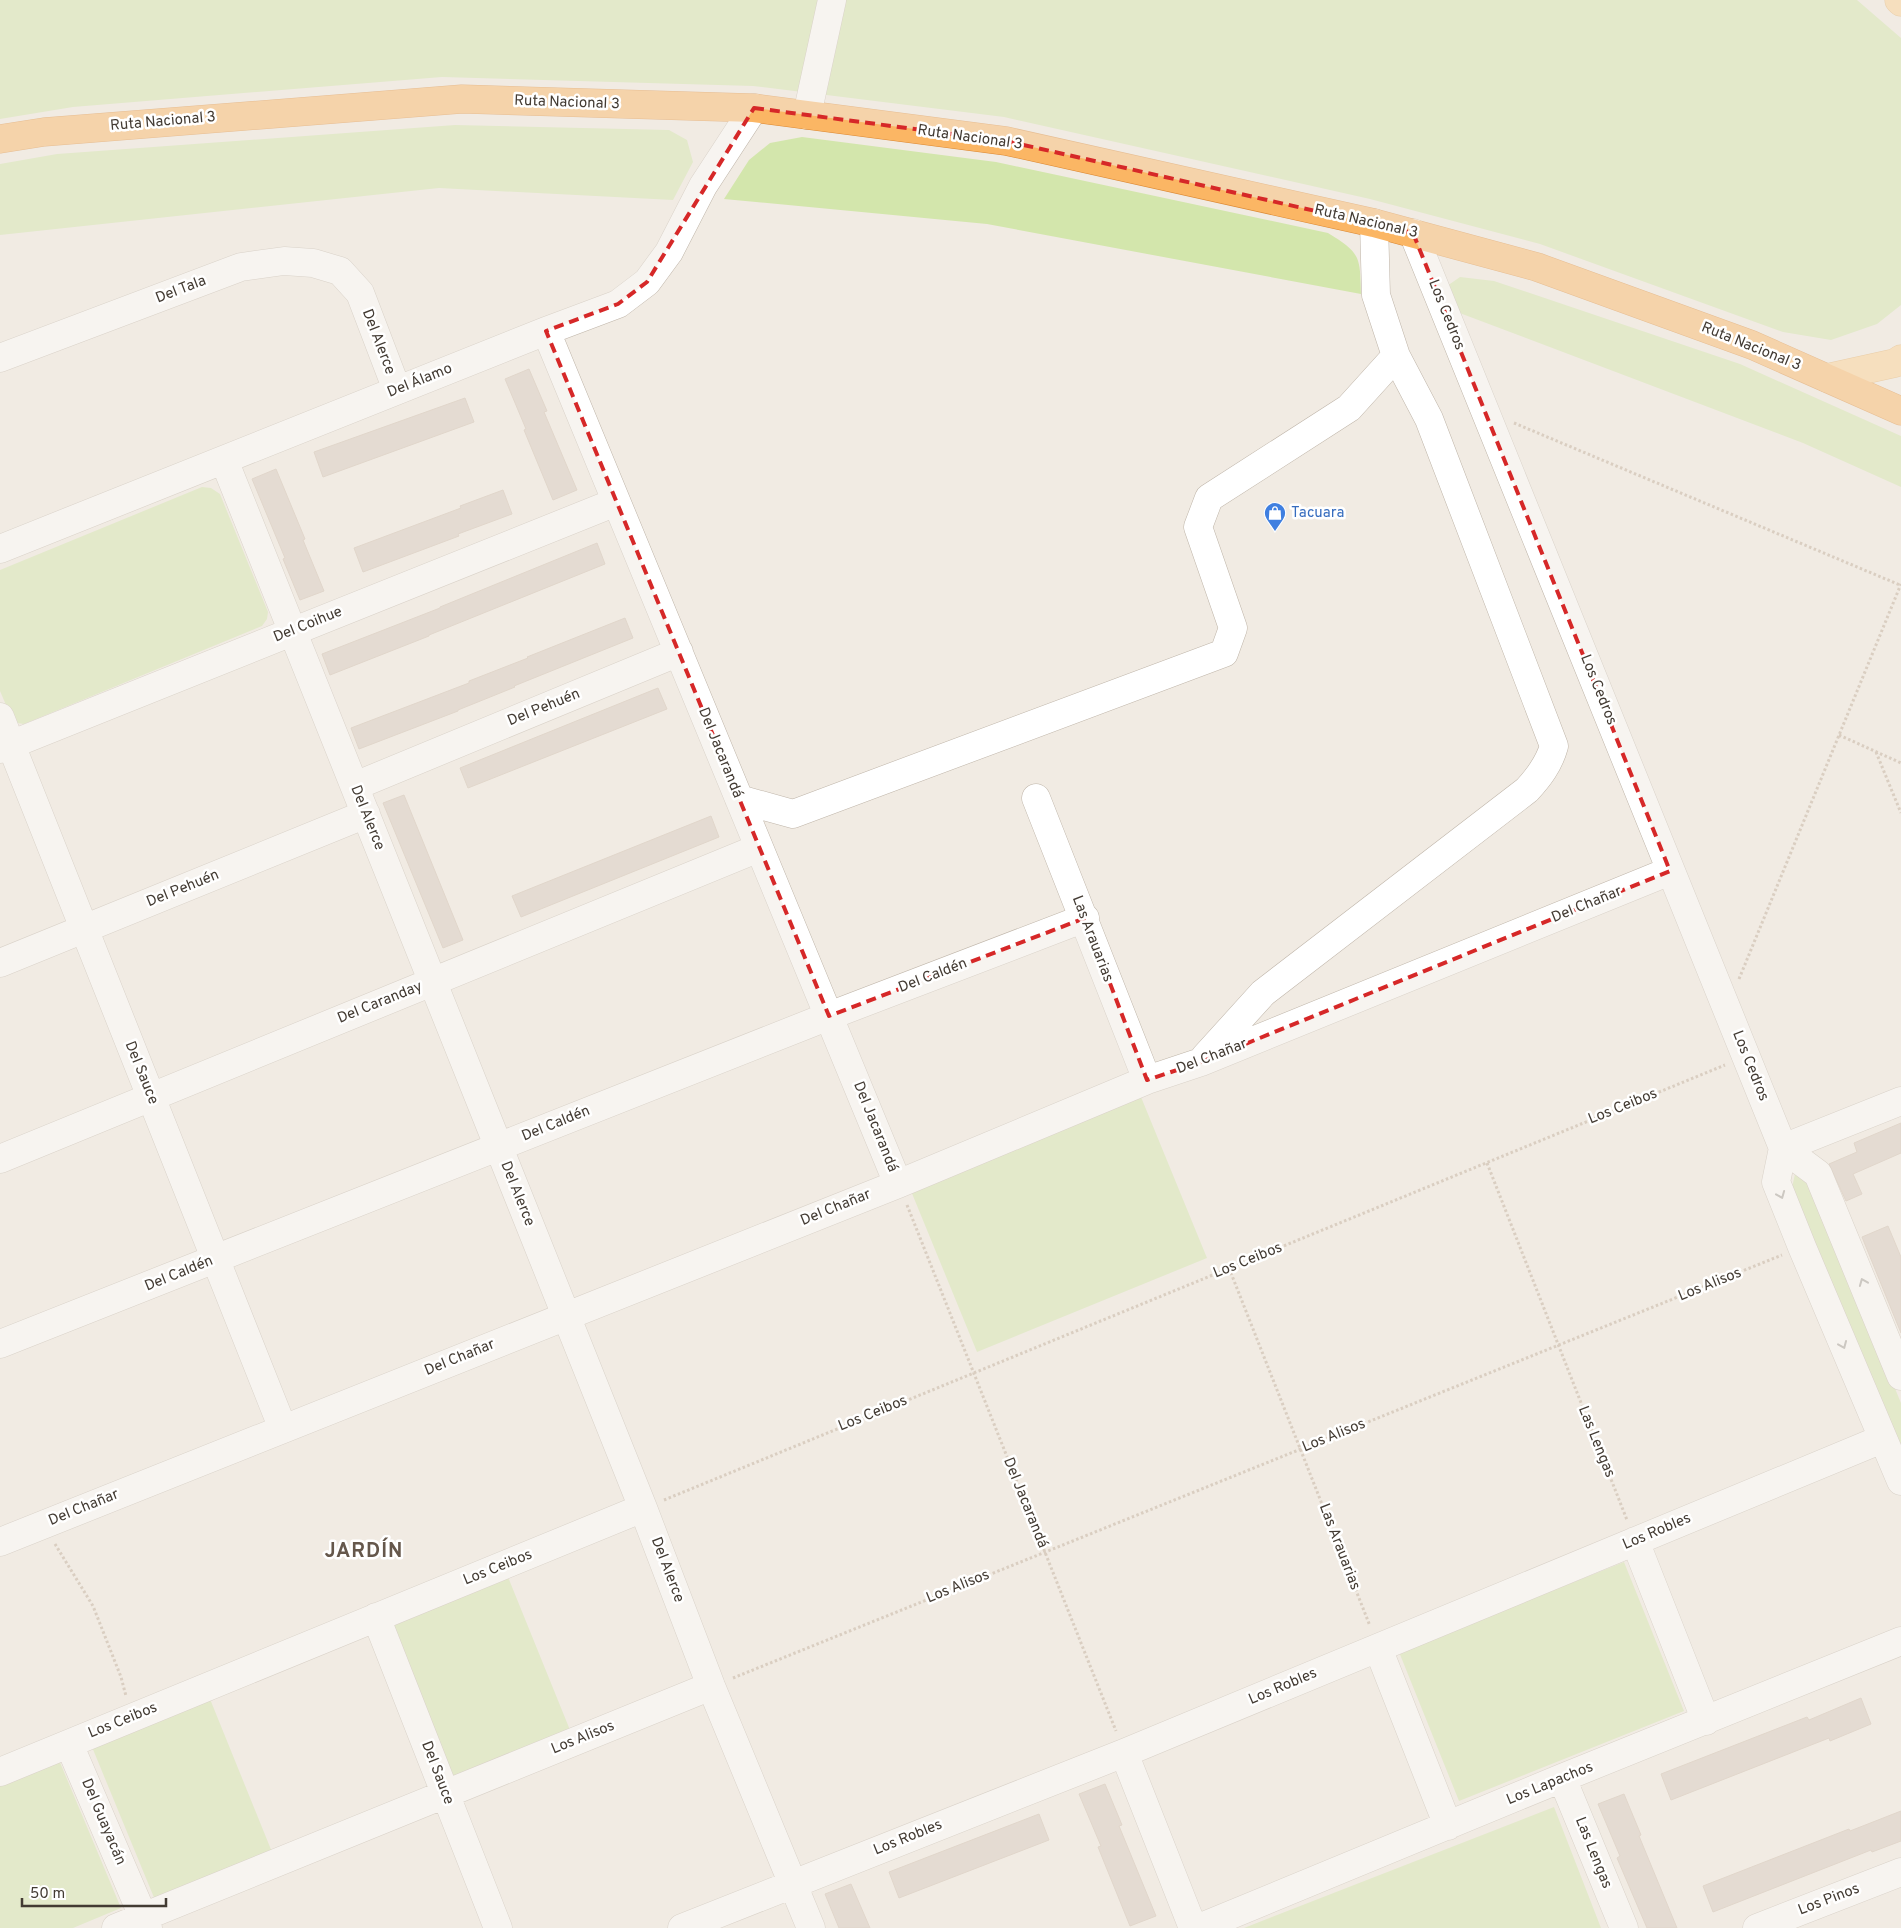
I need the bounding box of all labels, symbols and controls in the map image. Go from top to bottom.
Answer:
street label: Ruta Nacional 3 [514,92,620,114]
street label: Ruta Nacional 3 [109,108,217,136]
street label: Ruta Nacional 3 [916,121,1024,155]
street label: Ruta Nacional 3 [1312,201,1420,243]
street label: Del Tala [153,272,209,308]
street label: Los Cedros [1423,277,1469,353]
street label: Del Alerce [357,307,399,377]
street label: Ruta Nacional 3 [1698,318,1804,376]
street label: Del Álamo [384,358,455,403]
shop icon: Tacuara [1263,501,1287,532]
place label: Tacuara [1291,504,1344,523]
street label: Del Coihue [271,603,345,647]
street label: Los Cedros [1575,652,1621,728]
street label: Del Pehuén [505,685,583,731]
street label: Del Jacarandá [693,705,747,801]
street label: Del Alerce [345,783,389,853]
street label: Del Pehuén [144,866,222,912]
street label: Del Chañar [1549,882,1625,928]
street label: Las Arauarias [1067,893,1117,985]
street label: Del Caldén [896,954,970,998]
street label: Del Caranday [335,977,425,1029]
street label: Los Cedros [1727,1028,1773,1104]
street label: Del Chañar [1174,1035,1250,1079]
street label: Del Sauce [120,1039,162,1107]
street label: Del Jacarandá [848,1079,902,1175]
street label: Los Ceibos [1586,1085,1660,1129]
street label: Del Caldén [519,1102,593,1146]
street label: Del Alerce [495,1159,539,1229]
street label: Del Chañar [798,1185,874,1231]
one-way arrow [1775,1190,1785,1199]
street label: Los Ceibos [1211,1239,1285,1283]
street label: Del Caldén [142,1252,216,1296]
street label: Los Alisos [1676,1264,1744,1306]
one-way arrow [1858,1278,1869,1287]
street label: Del Chañar [422,1335,498,1381]
one-way arrow [1836,1340,1847,1349]
street label: Los Ceibos [836,1392,910,1436]
street label: Las Lengas [1573,1403,1619,1481]
street label: Los Alisos [1300,1415,1368,1457]
street label: Del Jacarandá [998,1455,1052,1551]
street label: Del Chañar [46,1485,122,1531]
street label: Las Arauarias [1314,1501,1364,1593]
street label: Los Robles [1620,1509,1694,1555]
street label: Del Alerce [646,1535,688,1605]
district label: JARDÍN [325,1537,403,1565]
street label: Los Ceibos [461,1546,535,1590]
street label: Los Alisos [924,1566,992,1608]
street label: Los Robles [1246,1664,1320,1710]
street label: Los Ceibos [86,1699,160,1743]
street label: Los Alisos [549,1717,617,1759]
street label: Del Sauce [416,1739,458,1807]
street label: Los Lapachos [1504,1758,1596,1810]
street label: Del Guayacán [76,1776,130,1868]
street label: Las Lengas [1570,1814,1616,1892]
street label: Los Robles [871,1816,945,1860]
scale bar [22,1876,166,1908]
street label: Los Pinos [1796,1880,1862,1920]
text: 50 m [30,1885,65,1904]

